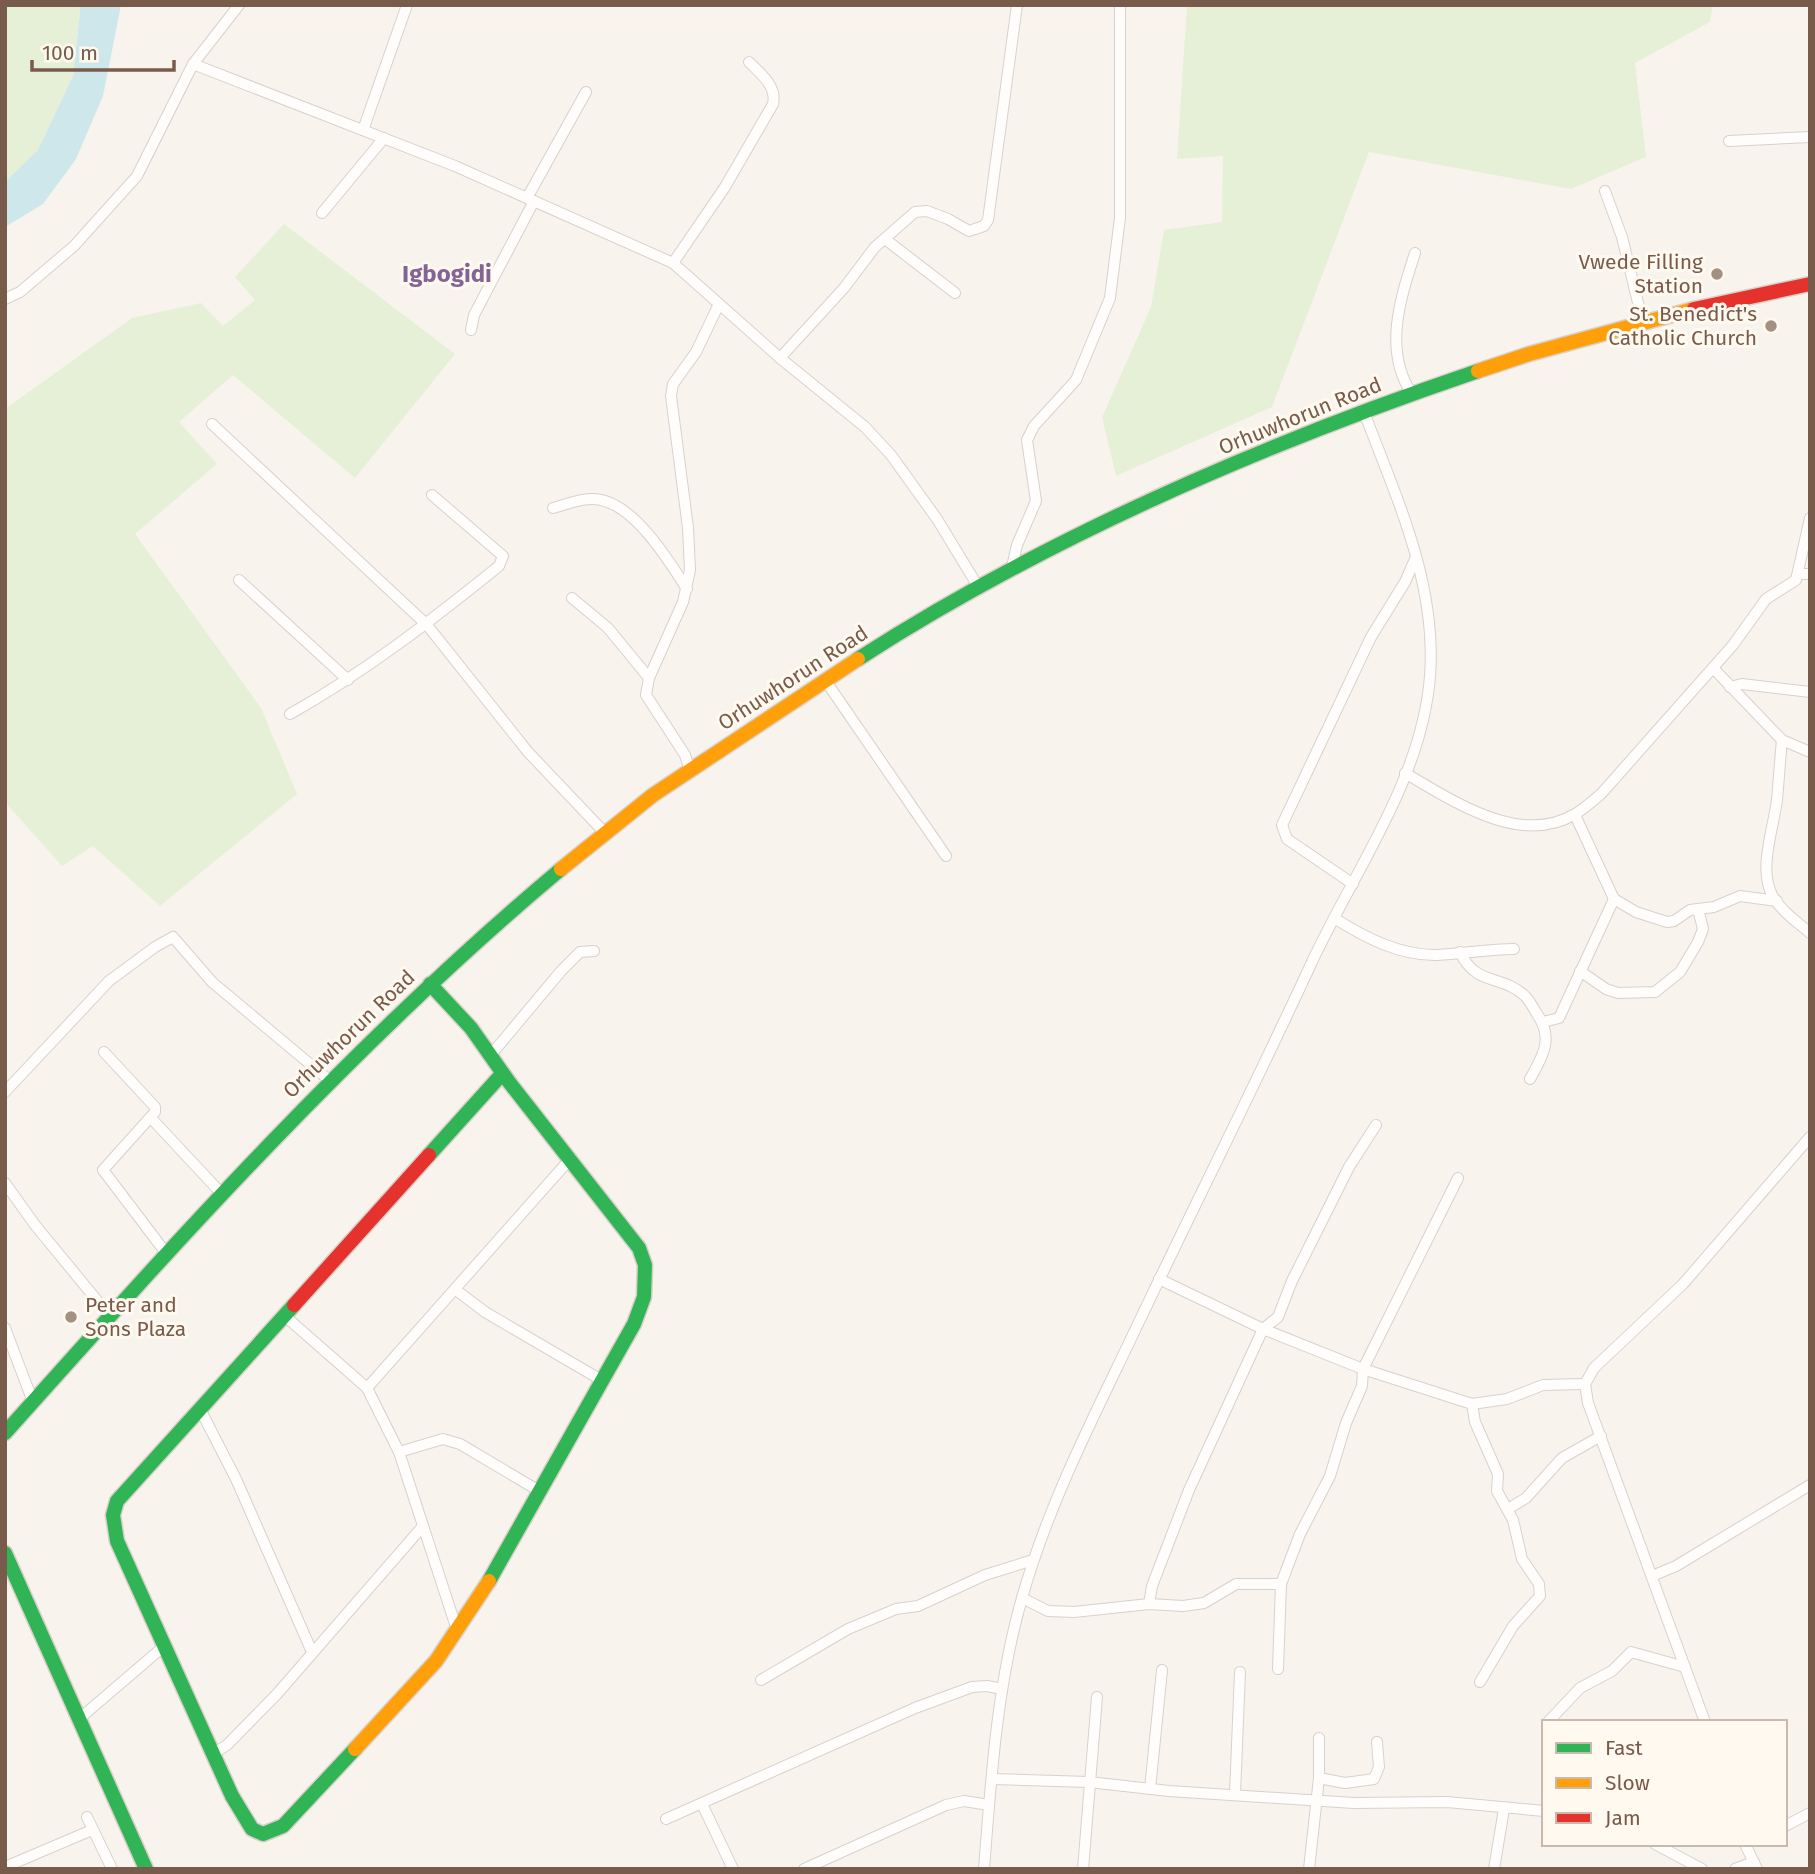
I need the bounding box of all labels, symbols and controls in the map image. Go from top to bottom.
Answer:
scale bar [32,28,173,72]
text: 100 m [42,40,98,66]
place label: Vwede Filling Station [1578,249,1703,299]
district label: Igbogidi [402,260,492,288]
marker: Vwede Filling Station [1709,266,1725,282]
place label: St. Benedict's Catholic Church [1608,301,1757,351]
marker: St. Benedict's Catholic Church [1763,318,1779,334]
street label: Orhuwhorun Road [1215,371,1385,461]
street label: Orhuwhorun Road [713,620,873,736]
street label: Orhuwhorun Road [278,964,420,1104]
place label: Peter and Sons Plaza [85,1292,186,1342]
marker: Peter and Sons Plaza [63,1309,79,1325]
legend [1542,1720,1787,1846]
text: Fast [1605,1735,1643,1761]
text: Slow [1605,1770,1650,1796]
text: Jam [1605,1805,1641,1831]

